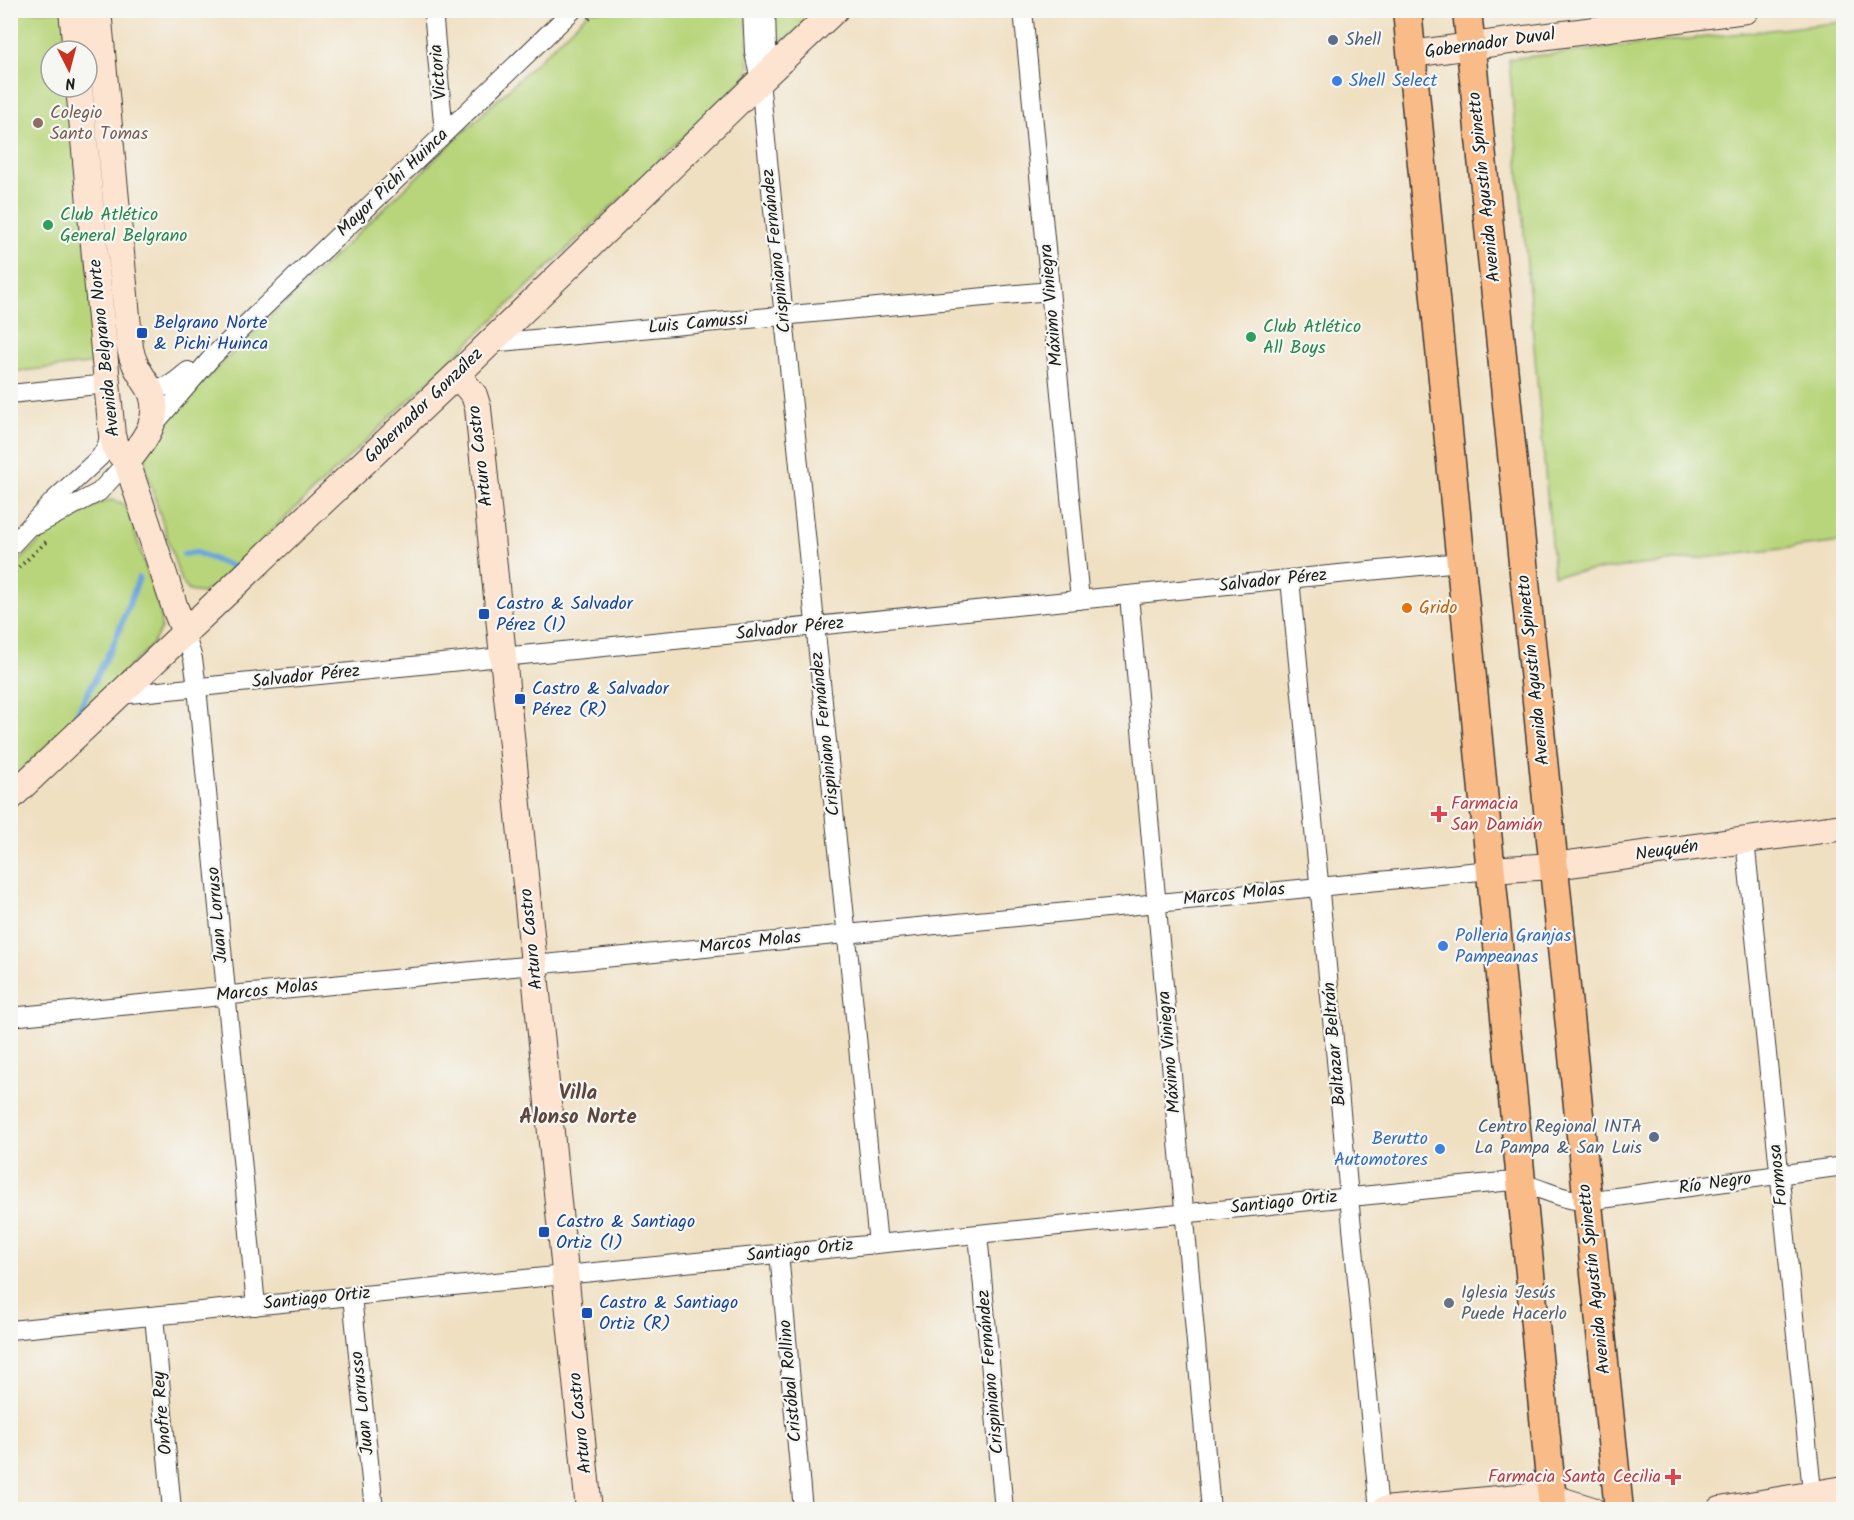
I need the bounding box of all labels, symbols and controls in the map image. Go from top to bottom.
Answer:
street label: Gobernador Duval [1423,20,1558,68]
place label: Shell [1345,26,1382,55]
marker: Shell [1326,33,1340,47]
north arrow [39,39,99,99]
street label: Victoria [422,43,456,101]
place label: Shell Select [1349,67,1439,96]
text: N [64,69,77,95]
marker: Shell Select [1330,74,1344,88]
street label: Avenida Agustín Spinetto [1461,90,1509,284]
place label: Colegio Santo Tomas [50,99,148,149]
marker: Colegio Santo Tomas [31,116,45,130]
street label: Mayor Pichi Huinca [330,122,456,244]
street label: Crispiniano Fernández [754,167,800,335]
place label: Club Atlético General Belgrano [60,201,188,251]
marker: Club Atlético General Belgrano [41,218,55,232]
street label: Máximo Viniegra [1032,242,1072,368]
street label: Avenida Belgrano Norte [81,258,129,438]
street label: Luis Camussi [647,305,750,343]
place label: Belgrano Norte & Pichi Huinca [154,309,268,359]
place label: Club Atlético All Boys [1263,313,1361,363]
marker: Belgrano Norte & Pichi Huinca [135,326,149,340]
marker: Club Atlético All Boys [1244,330,1258,344]
street label: Gobernador González [358,341,490,471]
street label: Arturo Castro [460,404,502,508]
street label: Salvador Pérez [1218,561,1328,601]
street label: Avenida Agustín Spinetto [1510,573,1558,767]
place label: Castro & Salvador Pérez (I) [496,590,634,640]
place label: Grido [1419,594,1457,623]
marker: Grido [1400,601,1414,615]
marker: Castro & Salvador Pérez (I) [477,607,491,621]
street label: Salvador Pérez [735,609,845,649]
street label: Crispiniano Fernández [803,650,849,818]
street label: Salvador Pérez [251,657,361,697]
place label: Castro & Salvador Pérez (R) [532,675,670,725]
marker: Castro & Salvador Pérez (R) [513,692,527,706]
place label: Farmacia San Damián [1451,790,1543,840]
marker: Farmacia San Damián [1432,807,1446,821]
street label: Neuquén [1633,832,1701,870]
street label: Juan Lorruso [199,866,237,964]
street label: Marcos Molas [1181,875,1287,915]
street label: Arturo Castro [512,887,552,991]
place label: Polleria Granjas Pampeanas [1455,922,1572,972]
street label: Marcos Molas [697,923,803,963]
marker: Polleria Granjas Pampeanas [1436,939,1450,953]
street label: Marcos Molas [214,971,320,1011]
street label: Baltazar Beltrán [1315,981,1355,1107]
street label: Máximo Viniegra [1150,989,1190,1115]
district label: Villa Alonso Norte [519,1077,637,1134]
place label: Centro Regional INTA La Pampa & San Luis [1475,1113,1642,1163]
place label: Berutto Automotores [1334,1125,1428,1175]
marker: Centro Regional INTA La Pampa & San Luis [1647,1130,1661,1144]
marker: Berutto Automotores [1433,1142,1447,1156]
street label: Formosa [1761,1143,1797,1207]
street label: Río Negro [1677,1165,1753,1203]
street label: Avenida Agustín Spinetto [1571,1182,1619,1376]
street label: Santiago Ortiz [1229,1183,1339,1223]
place label: Castro & Santiago Ortiz (I) [556,1208,695,1258]
marker: Castro & Santiago Ortiz (I) [537,1225,551,1239]
street label: Santiago Ortiz [745,1231,855,1271]
street label: Santiago Ortiz [262,1279,372,1319]
place label: Iglesia Jesús Puede Hacerlo [1461,1279,1567,1329]
street label: Crispiniano Fernández [969,1288,1013,1455]
place label: Castro & Santiago Ortiz (R) [599,1289,738,1339]
marker: Iglesia Jesús Puede Hacerlo [1442,1296,1456,1310]
marker: Castro & Santiago Ortiz (R) [580,1306,594,1320]
street label: Cristóbal Rollino [771,1319,811,1443]
street label: Juan Lorrusso [343,1350,383,1456]
street label: Onofre Rey [145,1369,181,1456]
street label: Arturo Castro [561,1371,601,1475]
place label: Farmacia Santa Cecilia [1488,1463,1661,1492]
marker: Farmacia Santa Cecilia [1666,1470,1680,1484]

